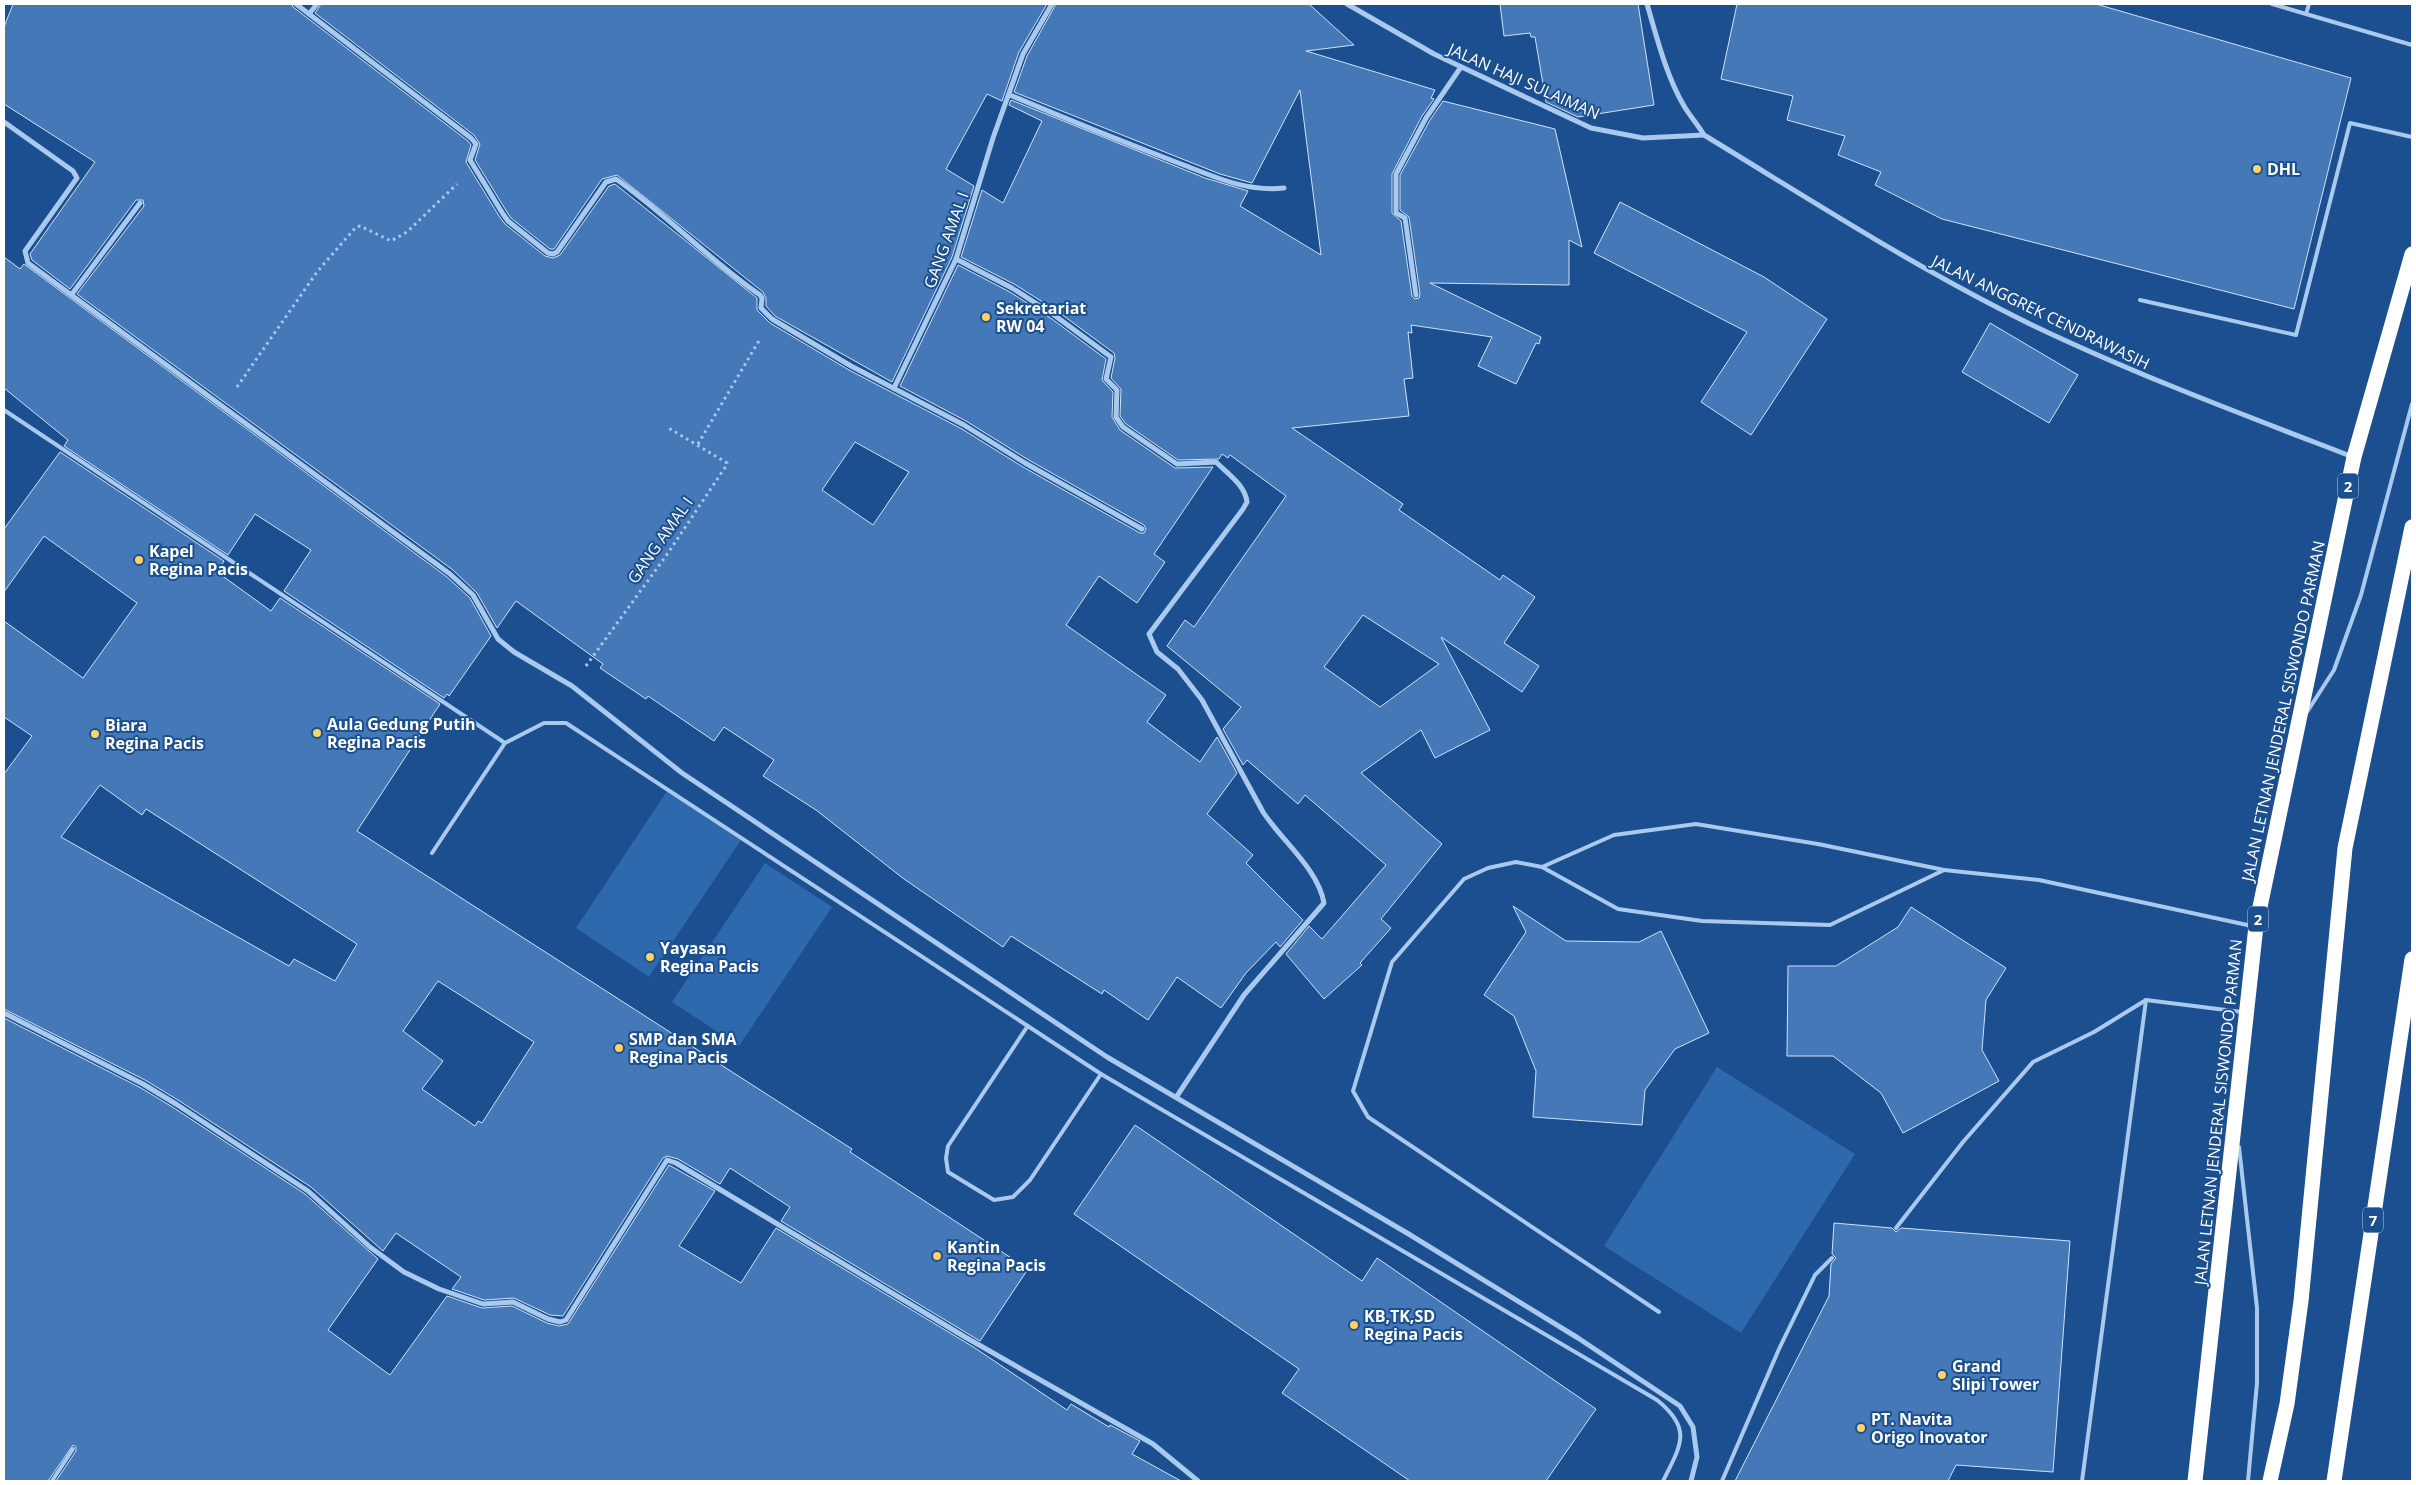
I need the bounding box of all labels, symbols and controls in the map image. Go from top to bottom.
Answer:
street label: JALAN HAJI SULAIMAN [1443,37,1603,124]
place label: DHL [2267,158,2300,180]
marker: DHL [2251,163,2263,175]
street label: GANG AMAL I [918,189,974,291]
street label: JALAN ANGGREK CENDRAWASIH [1927,249,2154,374]
place label: Sekretariat RW 04 [996,297,1086,337]
marker: Sekretariat RW 04 [980,311,992,323]
road number: 2 [2338,474,2358,498]
street label: GANG AMAL I [622,492,698,588]
street label: JALAN LETNAN JENDERAL SISWONDO PARMAN [2236,539,2330,885]
place label: Kapel Regina Pacis [149,540,248,580]
marker: Kapel Regina Pacis [133,554,145,566]
place label: Aula Gedung Putih Regina Pacis [327,713,476,753]
place label: Biara Regina Pacis [105,714,204,754]
marker: Aula Gedung Putih Regina Pacis [311,727,323,739]
marker: Biara Regina Pacis [89,728,101,740]
road number: 2 [2248,906,2268,932]
place label: Yayasan Regina Pacis [660,937,759,977]
street label: JALAN LETNAN JENDERAL SISWONDO PARMAN [2189,938,2247,1288]
marker: Yayasan Regina Pacis [644,951,656,963]
place label: SMP dan SMA Regina Pacis [629,1028,737,1068]
marker: SMP dan SMA Regina Pacis [613,1042,625,1054]
road number: 7 [2363,1208,2383,1232]
place label: Kantin Regina Pacis [947,1236,1046,1276]
marker: Kantin Regina Pacis [931,1250,943,1262]
place label: KB,TK,SD Regina Pacis [1364,1305,1463,1345]
marker: KB,TK,SD Regina Pacis [1348,1319,1360,1331]
place label: Grand Slipi Tower [1952,1355,2039,1395]
marker: Grand Slipi Tower [1936,1369,1948,1381]
place label: PT. Navita Origo Inovator [1871,1408,1988,1448]
marker: PT. Navita Origo Inovator [1855,1422,1867,1434]

